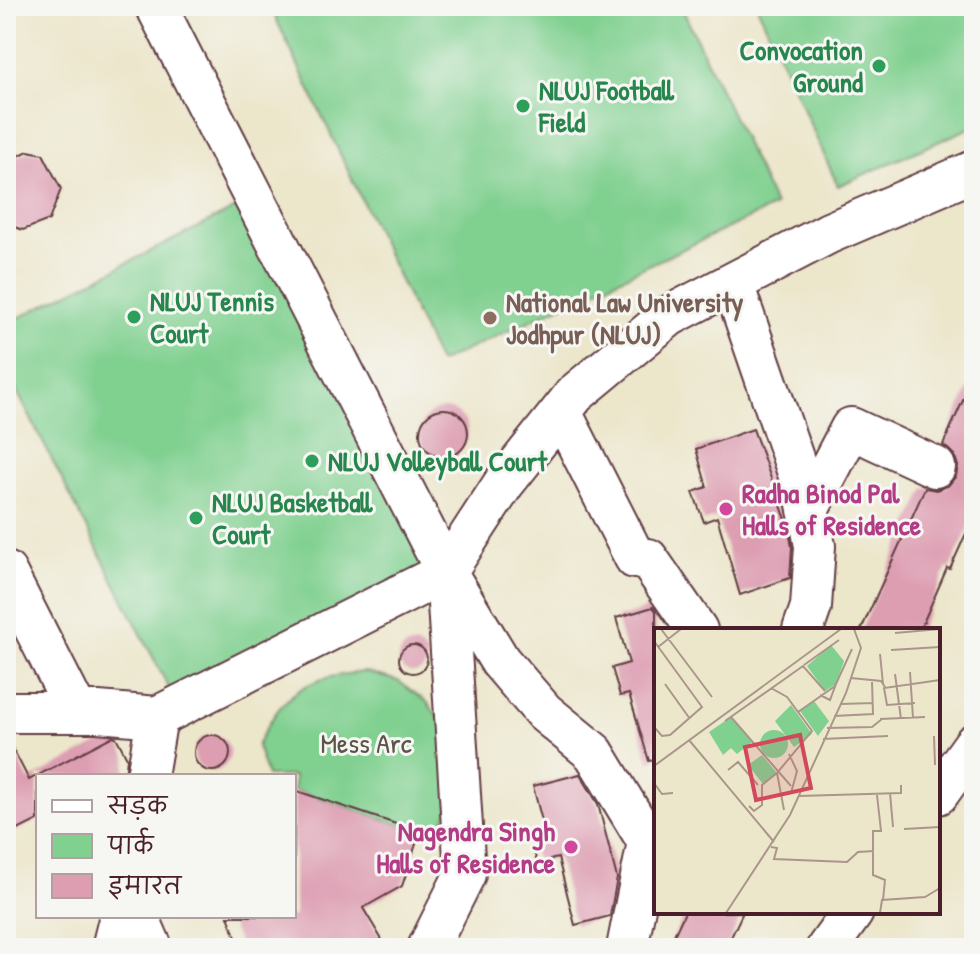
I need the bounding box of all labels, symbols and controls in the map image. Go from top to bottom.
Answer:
place label: Convocation Ground [740,31,863,101]
marker: Convocation Ground [870,57,888,75]
place label: NLUJ Football Field [538,71,675,141]
marker: NLUJ Football Field [514,97,532,115]
place label: NLUJ Tennis Court [150,282,274,352]
place label: National Law University Jodhpur (NLUJ) [506,283,744,354]
marker: NLUJ Tennis Court [125,308,143,326]
marker: National Law University Jodhpur (NLUJ) [481,309,499,327]
place label: NLUJ Volleyball Court [328,442,548,481]
marker: NLUJ Volleyball Court [303,452,321,470]
place label: Radha Binod Pal Halls of Residence [742,474,922,544]
place label: NLUJ Basketball Court [212,483,373,553]
marker: Radha Binod Pal Halls of Residence [717,500,735,518]
marker: NLUJ Basketball Court [187,509,205,527]
inset map [654,628,940,914]
park label: Mess Arc [320,724,412,762]
legend [36,774,296,918]
text: सड़क [106,789,169,821]
place label: Nagendra Singh Halls of Residence [376,812,556,882]
text: पार्क [106,827,155,861]
marker: Nagendra Singh Halls of Residence [562,838,580,856]
text: इमारत [108,869,183,901]

